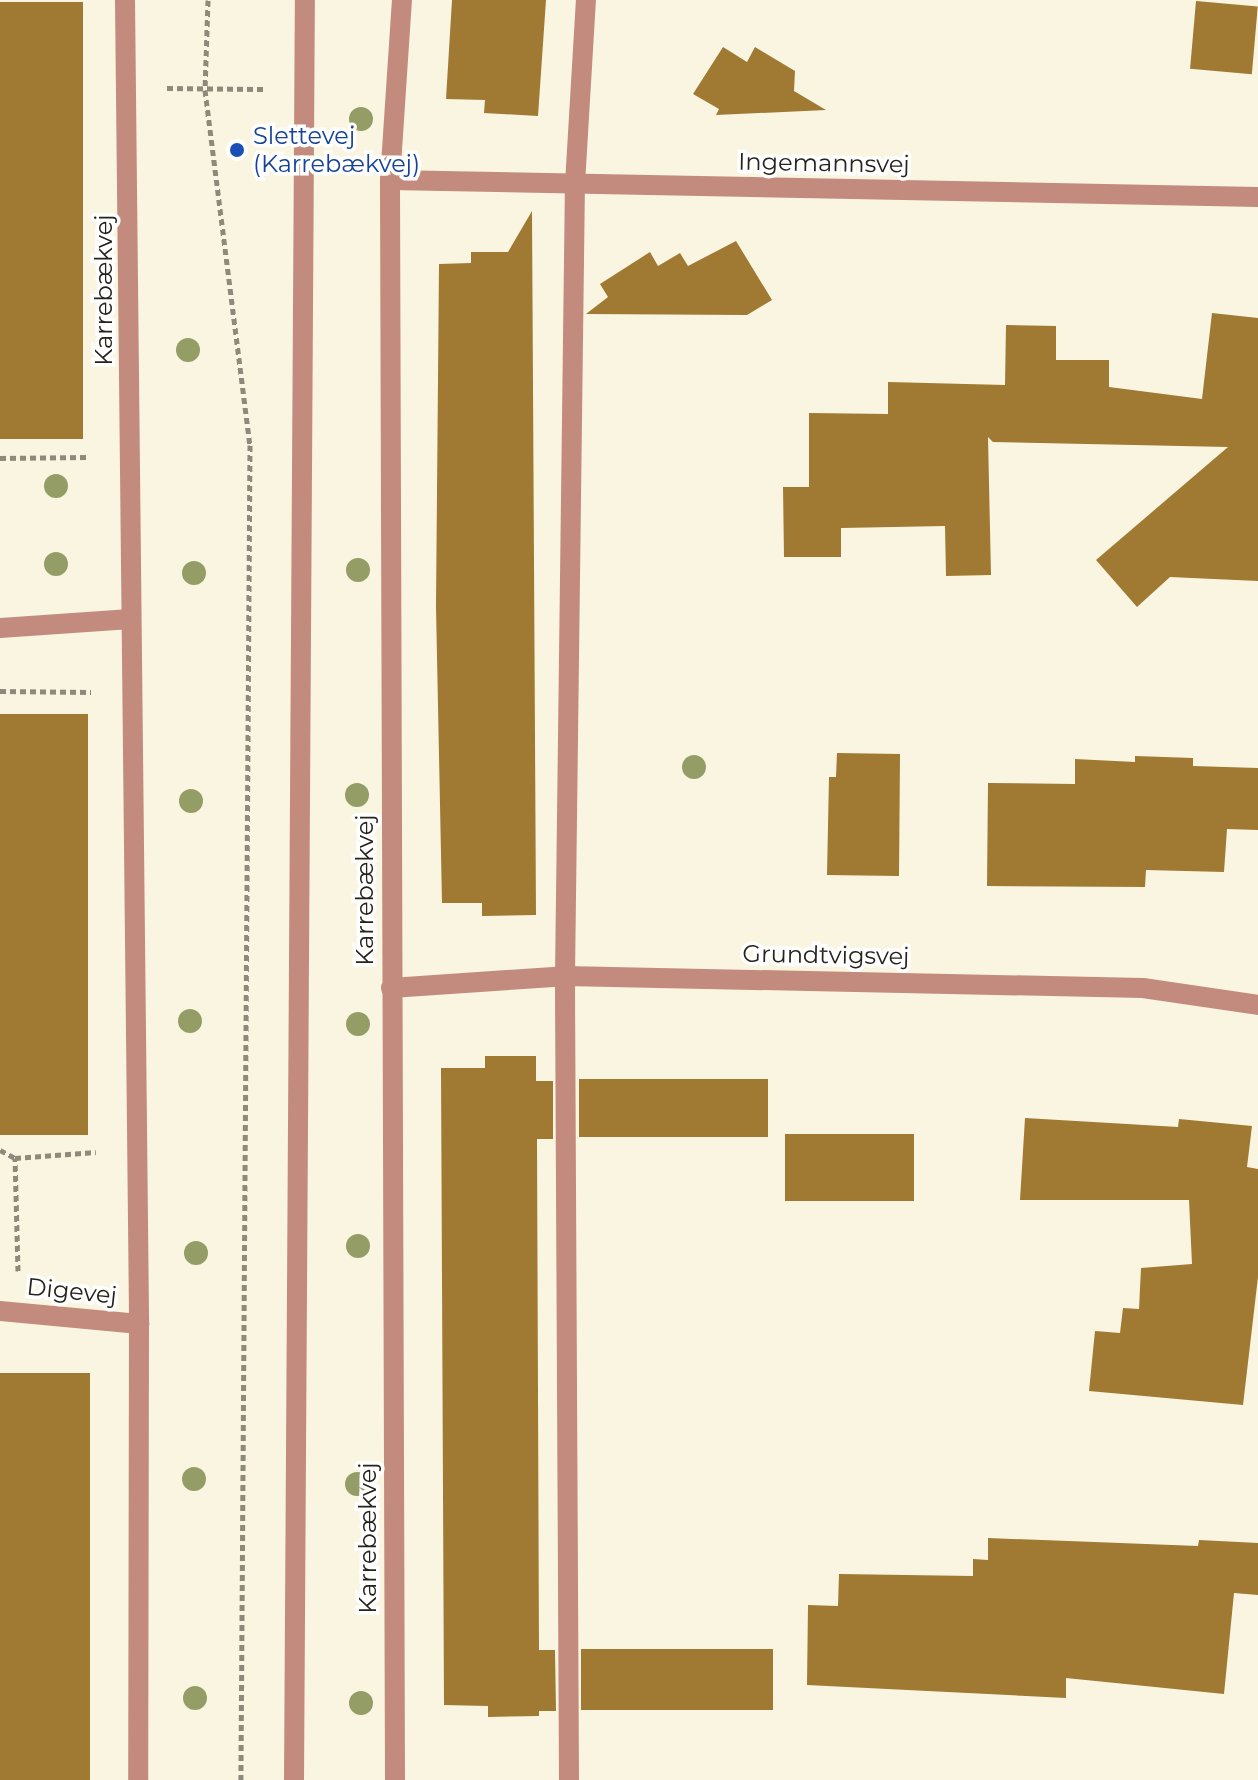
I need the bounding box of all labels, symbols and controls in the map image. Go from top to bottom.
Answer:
place label: Slettevej (Karrebækvej) [253,122,420,178]
marker: Slettevej (Karrebækvej) [228,141,246,159]
street label: Ingemannsvej [738,147,910,179]
street label: Karrebækvej [90,214,118,366]
street label: Karrebækvej [351,814,379,966]
street label: Grundtvigsvej [742,939,910,971]
street label: Digevej [25,1272,119,1310]
street label: Karrebækvej [354,1462,382,1614]

